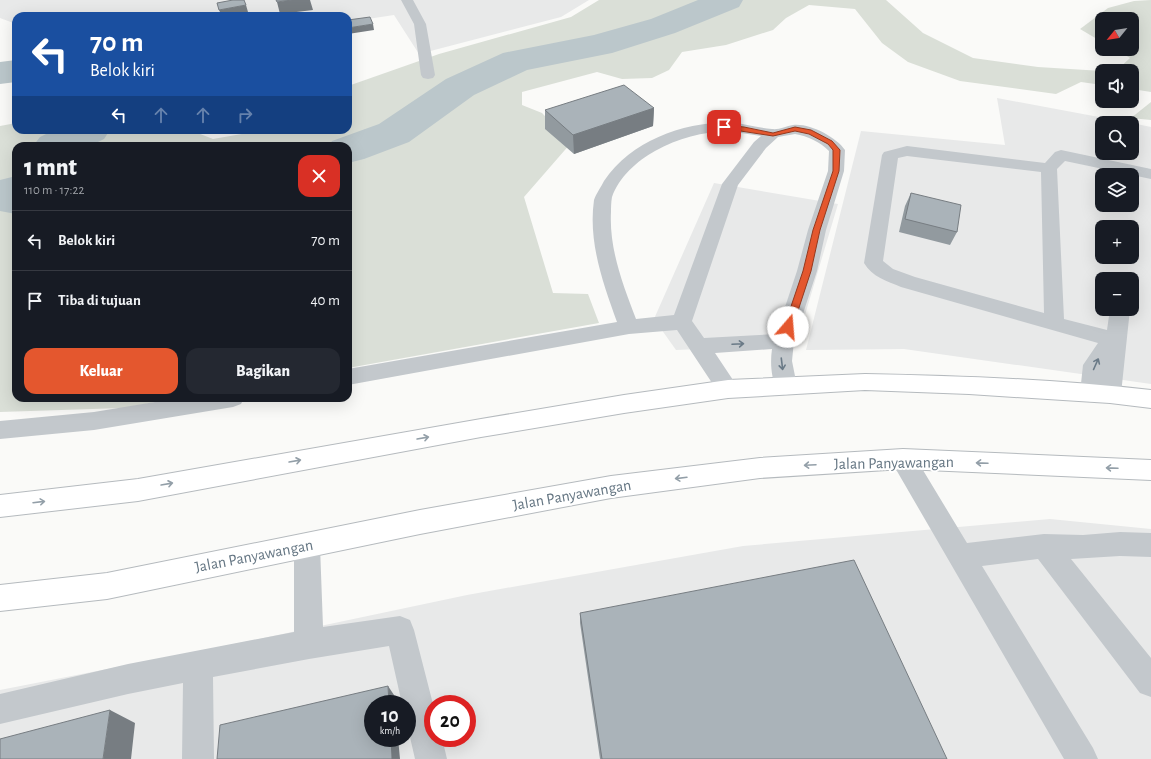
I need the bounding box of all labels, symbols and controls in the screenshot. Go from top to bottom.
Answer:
north arrow [1095,12,1139,56]
map controls [1095,12,1139,316]
icon: left [24,28,76,80]
text: 70 m [90,29,144,57]
text: Belok kiri [90,62,155,80]
button: sound [1095,64,1139,108]
icon: left [108,104,130,126]
icon: ahead [150,104,172,126]
icon: ahead [192,104,214,126]
icon: right [234,104,256,126]
pin [707,110,741,144]
icon: arrive [713,116,735,138]
button: search [1095,116,1139,160]
button: close [298,155,340,197]
text: 1 mnt [24,156,77,180]
button: layers [1095,168,1139,212]
text: 110 m · 17:22 [24,184,84,197]
button: + [1095,220,1139,264]
icon: left [24,230,46,252]
text: Belok kiri [58,233,115,248]
text: 70 m [311,233,340,248]
button: − [1095,272,1139,316]
icon: arrive [24,290,46,312]
text: Tiba di tujuan [58,293,141,308]
text: 40 m [310,293,340,308]
position arrow [767,306,809,348]
one-way arrow [731,340,744,347]
button: Keluar [24,348,178,394]
button: Bagikan [186,348,340,394]
one-way arrow [778,357,786,370]
one-way arrow [1093,359,1100,371]
one-way arrow [416,434,429,442]
street label: Jalan Panyawangan [834,454,954,473]
one-way arrow [288,456,301,464]
one-way arrow [976,459,989,466]
one-way arrow [804,461,817,469]
one-way arrow [1106,464,1119,472]
one-way arrow [675,474,688,482]
street label: Jalan Panyawangan [511,477,633,514]
one-way arrow [161,480,174,488]
one-way arrow [32,498,45,506]
street label: Jalan Panyawangan [194,537,315,576]
speed limit sign: 20 [424,695,476,747]
text: 10 [381,706,399,726]
text: km/h [380,726,400,736]

